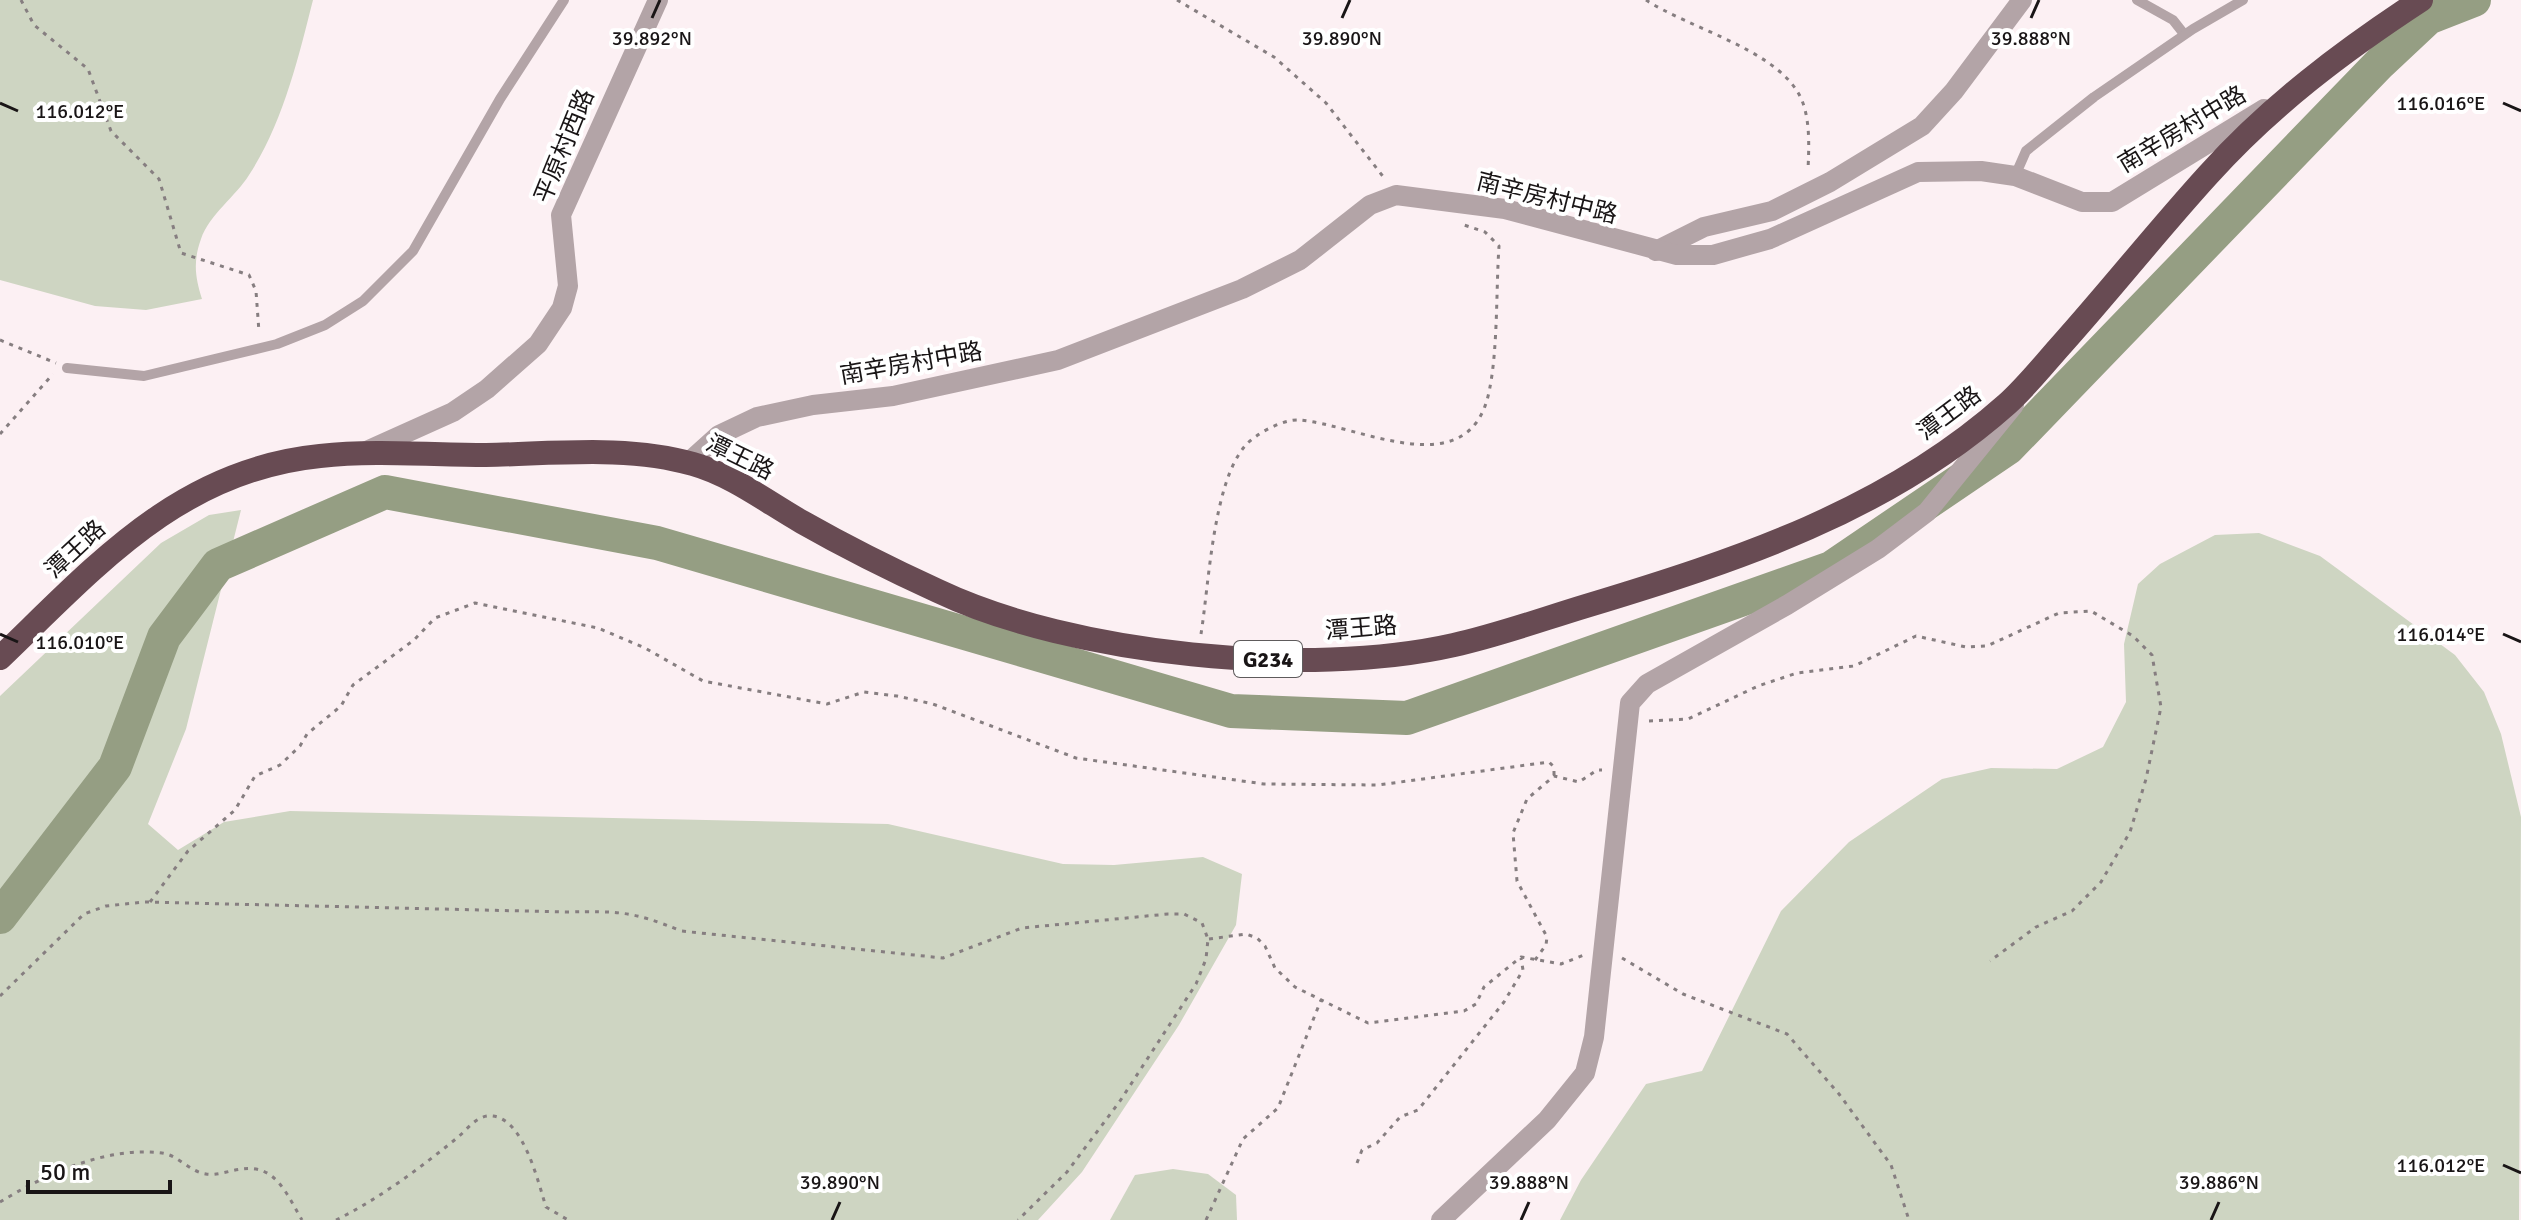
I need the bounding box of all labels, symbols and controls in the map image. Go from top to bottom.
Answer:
text: 39.892°N [612,26,692,51]
text: 39.890°N [1302,26,1382,51]
text: 39.888°N [1991,26,2071,51]
street label: 南辛房村中路 [2113,79,2251,179]
street label: 平原村西路 [528,85,600,207]
text: 116.016°E [2397,91,2485,116]
text: 116.012°E [36,99,124,124]
street label: 南辛房村中路 [1474,166,1620,230]
street label: 南辛房村中路 [837,336,985,390]
street label: 潭王路 [1911,379,1987,447]
street label: 潭王路 [701,428,779,486]
street label: 潭王路 [38,513,112,585]
street label: 潭王路 [1324,610,1398,646]
text: 116.014°E [2397,622,2485,647]
text: 116.010°E [36,630,124,655]
road number: G234 [1234,641,1302,677]
scale bar [28,1144,170,1194]
text: 116.012°E [2397,1153,2485,1178]
text: 50 m [40,1157,90,1187]
text: 39.890°N [800,1170,880,1195]
text: 39.888°N [1489,1170,1569,1195]
text: 39.886°N [2179,1170,2259,1195]

